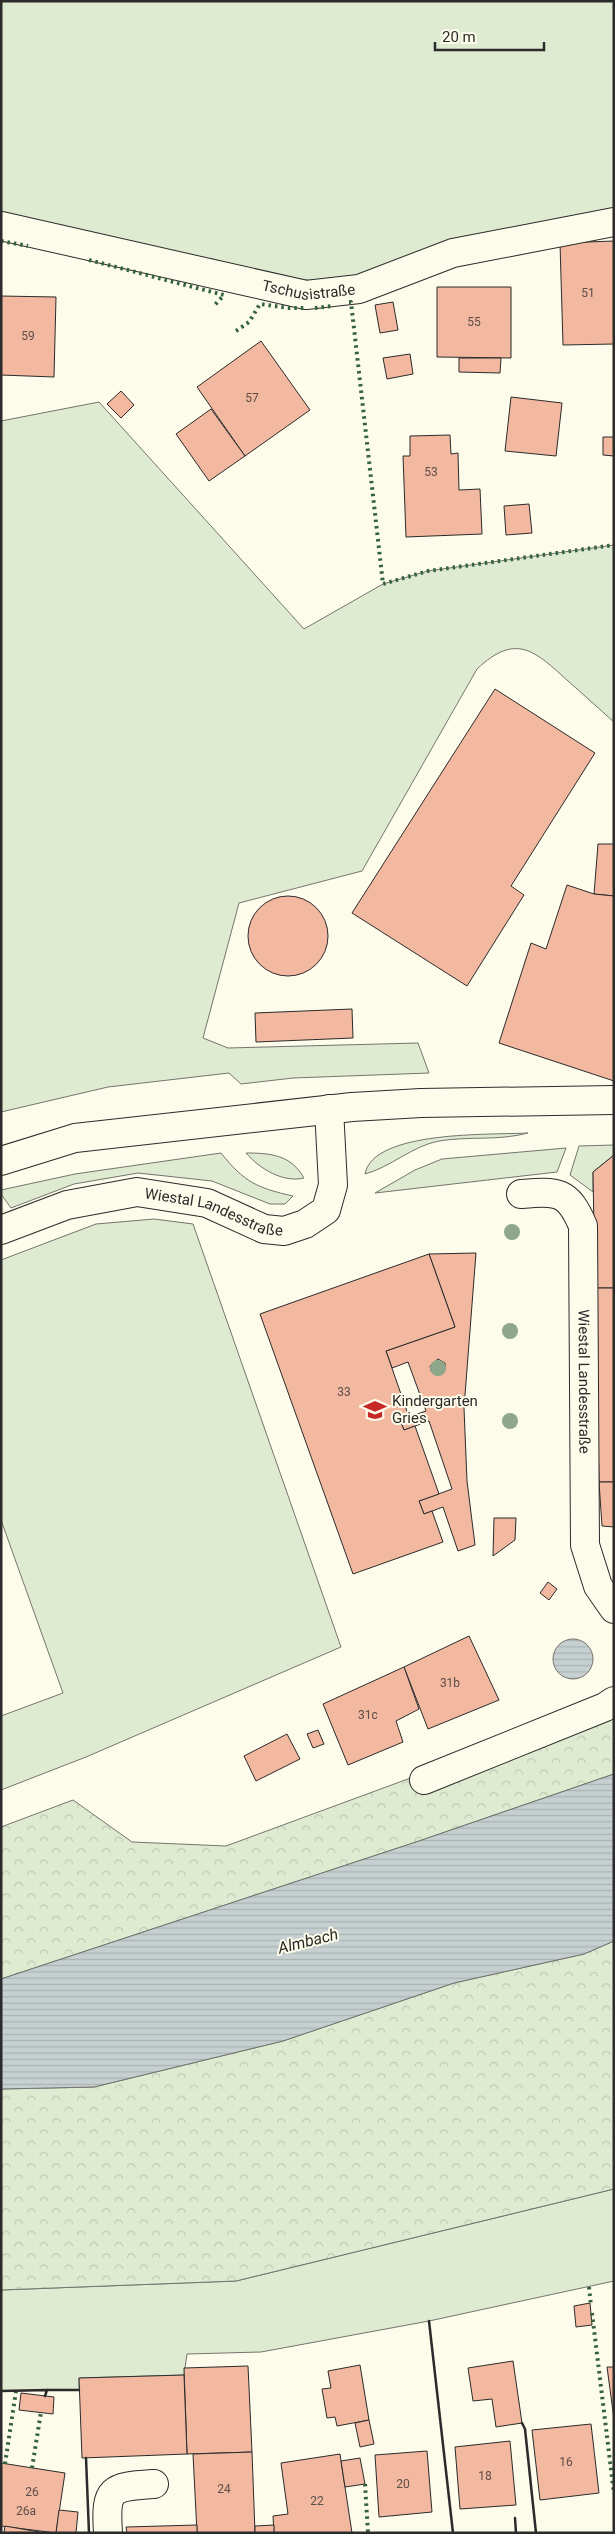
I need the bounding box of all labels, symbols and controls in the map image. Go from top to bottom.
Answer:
scale bar [435,20,544,52]
text: 20 m [442,28,476,46]
street label: Tschusistraße [260,276,356,304]
house number: 51 [581,286,595,300]
house number: 55 [467,315,481,329]
house number: 59 [21,329,35,343]
house number: 57 [245,391,259,405]
house number: 53 [424,465,438,479]
street label: Wiestal Landesstraße [144,1184,284,1240]
street label: Wiestal Landesstraße [575,1309,593,1454]
house number: 33 [337,1385,351,1399]
place label: Kindergarten Gries [392,1392,478,1427]
school or university icon: Kindergarten Gries [362,1397,388,1423]
house number: 31b [440,1676,460,1690]
house number: 31c [358,1708,378,1722]
water label: Almbach [275,1924,340,1958]
house number: 16 [559,2455,573,2469]
house number: 18 [478,2469,492,2483]
house number: 20 [396,2477,410,2491]
house number: 24 [217,2482,231,2496]
house number: 26 [25,2485,39,2499]
house number: 22 [310,2494,324,2508]
house number: 26a [16,2504,36,2518]

